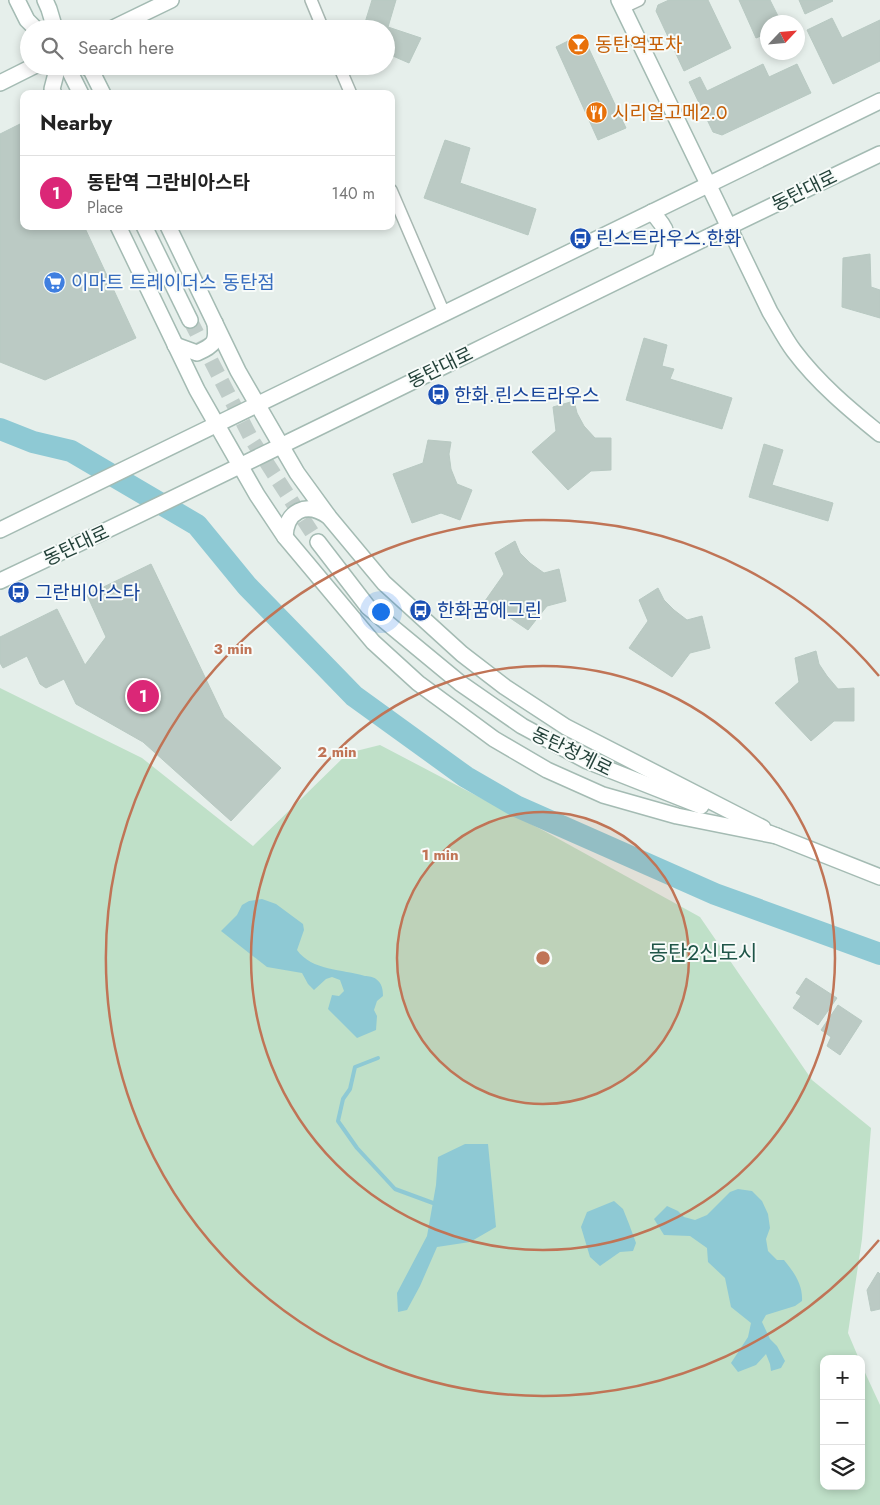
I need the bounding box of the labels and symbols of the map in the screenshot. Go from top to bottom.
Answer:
north arrow [760,15,805,60]
place label: 동탄역포차 [595,31,682,58]
bar icon: 동탄역포차 [567,32,591,56]
place label: 시리얼고메2.0 [612,99,727,126]
restaurant icon: 시리얼고메2.0 [584,100,608,124]
street label: 동탄대로 [767,163,842,218]
place label: 린스트라우스.한화 [596,225,742,252]
bus stop icon: 린스트라우스.한화 [568,226,592,250]
place label: 이마트 트레이더스 동탄점 [71,269,275,296]
supermarket icon: 이마트 트레이더스 동탄점 [43,270,67,294]
street label: 동탄대로 [403,340,478,395]
place label: 한화.린스트라우스 [454,382,600,409]
bus stop icon: 한화.린스트라우스 [426,383,450,407]
street label: 동탄대로 [39,518,114,572]
place label: 그란비아스타 [35,579,140,606]
bus stop icon: 그란비아스타 [7,580,31,604]
place label: 한화꿈에그린 [437,597,542,624]
bus stop icon: 한화꿈에그린 [409,598,433,622]
your location [368,599,394,625]
text: 3 min [214,638,252,660]
pin: 1 [127,677,159,715]
street label: 동탄청계로 [527,720,617,783]
text: 2 min [317,741,357,763]
text: 1 min [421,844,459,866]
district label: 동탄2신도시 [649,938,757,968]
centre of rings [534,949,552,967]

